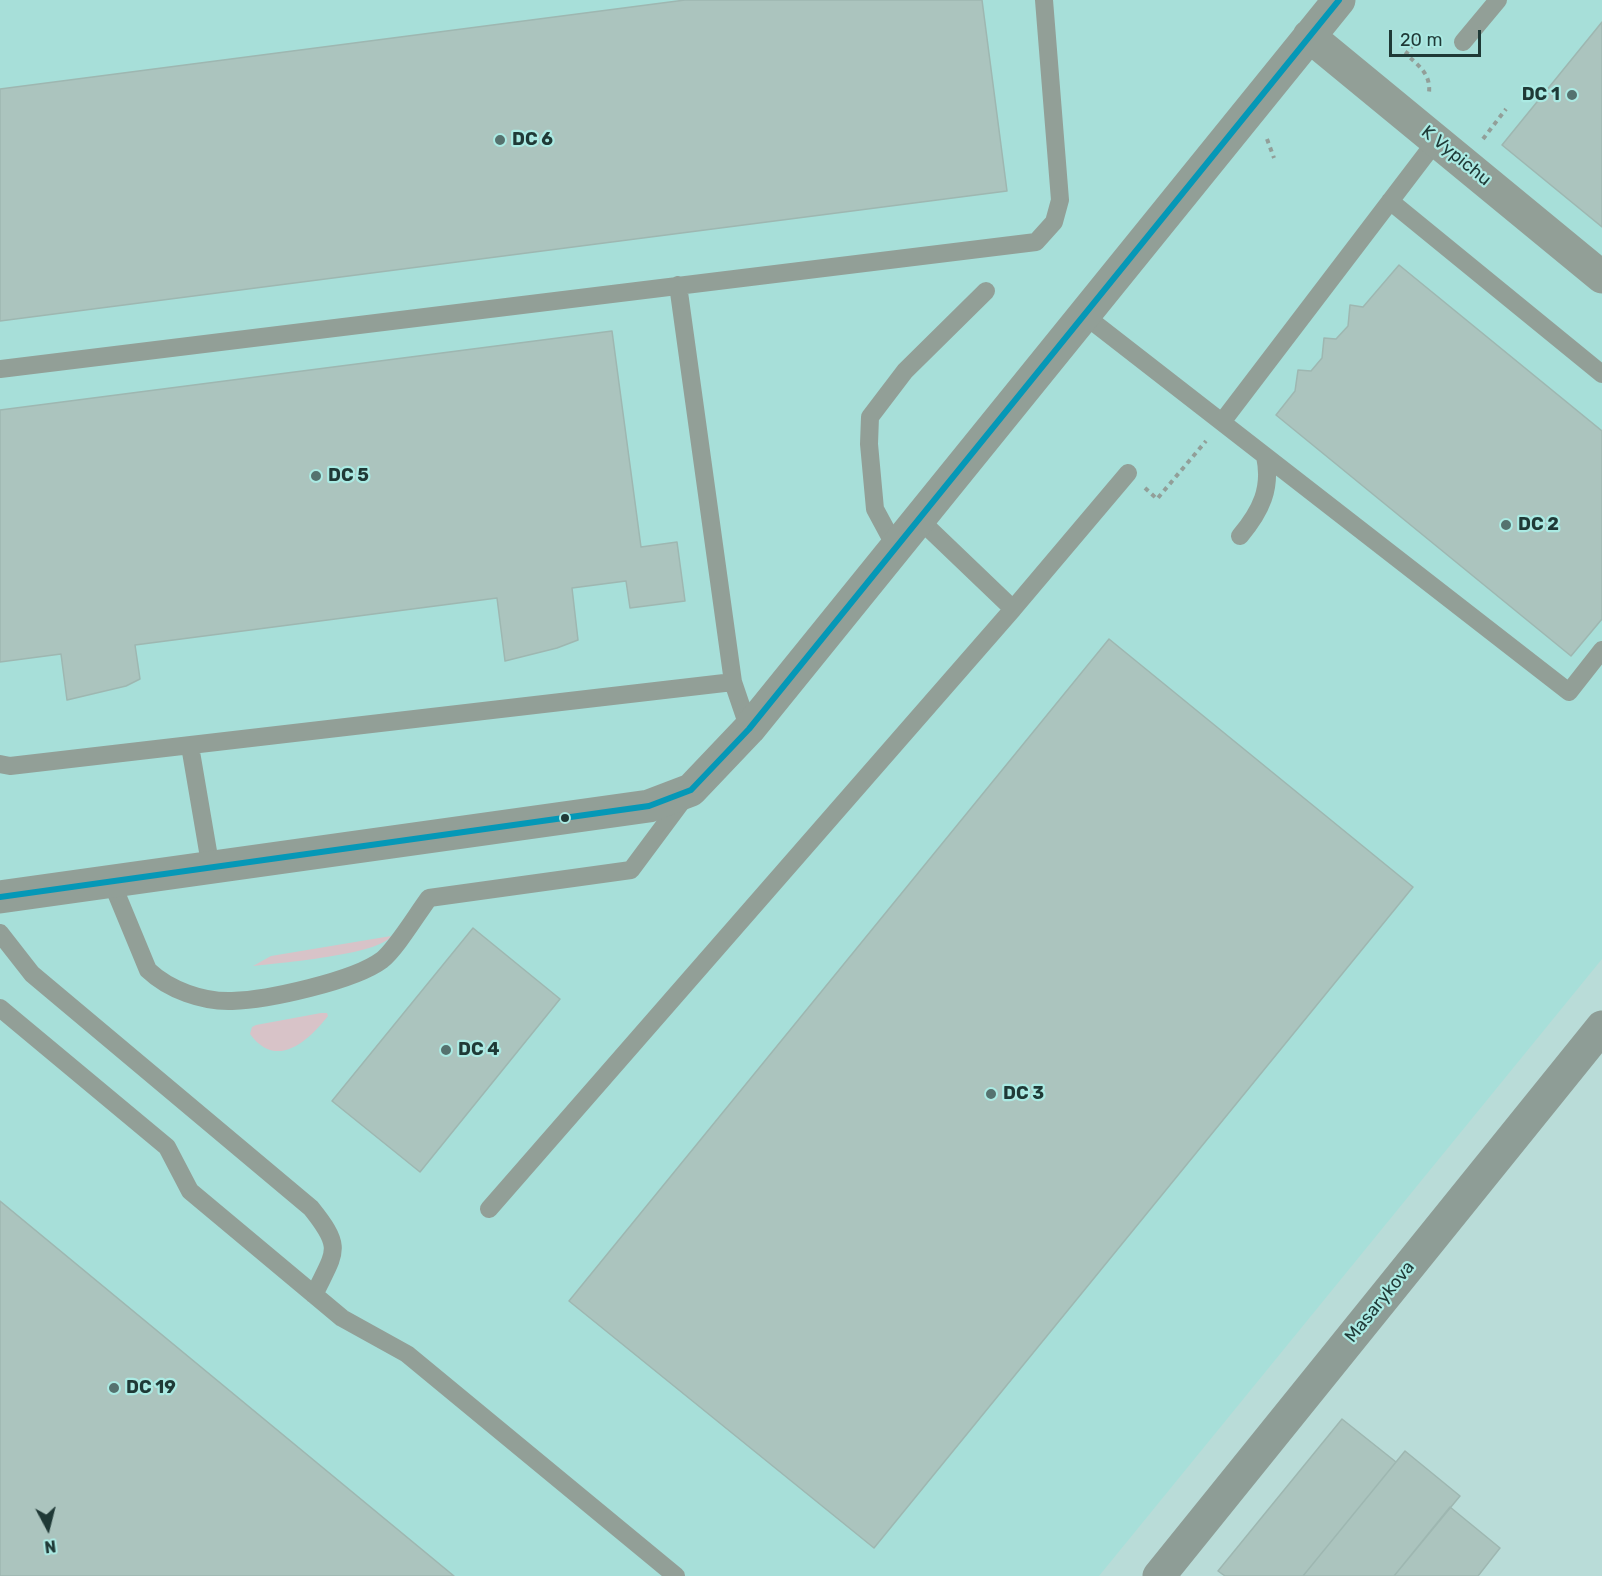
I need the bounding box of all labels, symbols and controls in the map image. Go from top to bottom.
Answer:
scale bar [1392,18,1484,56]
text: 20 m [1400,29,1442,51]
place label: DC 1 [1522,84,1560,106]
marker: DC 1 [1565,88,1579,102]
street label: K Vypichu [1417,121,1495,191]
place label: DC 6 [512,129,553,151]
marker: DC 6 [493,133,507,147]
place label: DC 5 [328,465,369,487]
marker: DC 5 [309,469,323,483]
place label: DC 2 [1518,514,1559,536]
marker: DC 2 [1499,518,1513,532]
unlabelled marker [559,812,571,824]
place label: DC 4 [458,1039,500,1061]
marker: DC 4 [439,1043,453,1057]
place label: DC 3 [1003,1083,1044,1105]
marker: DC 3 [984,1087,998,1101]
street label: Masarykova [1341,1257,1419,1347]
place label: DC 19 [126,1377,176,1399]
marker: DC 19 [107,1381,121,1395]
north arrow [18,1498,78,1558]
text: N [43,1536,57,1556]

